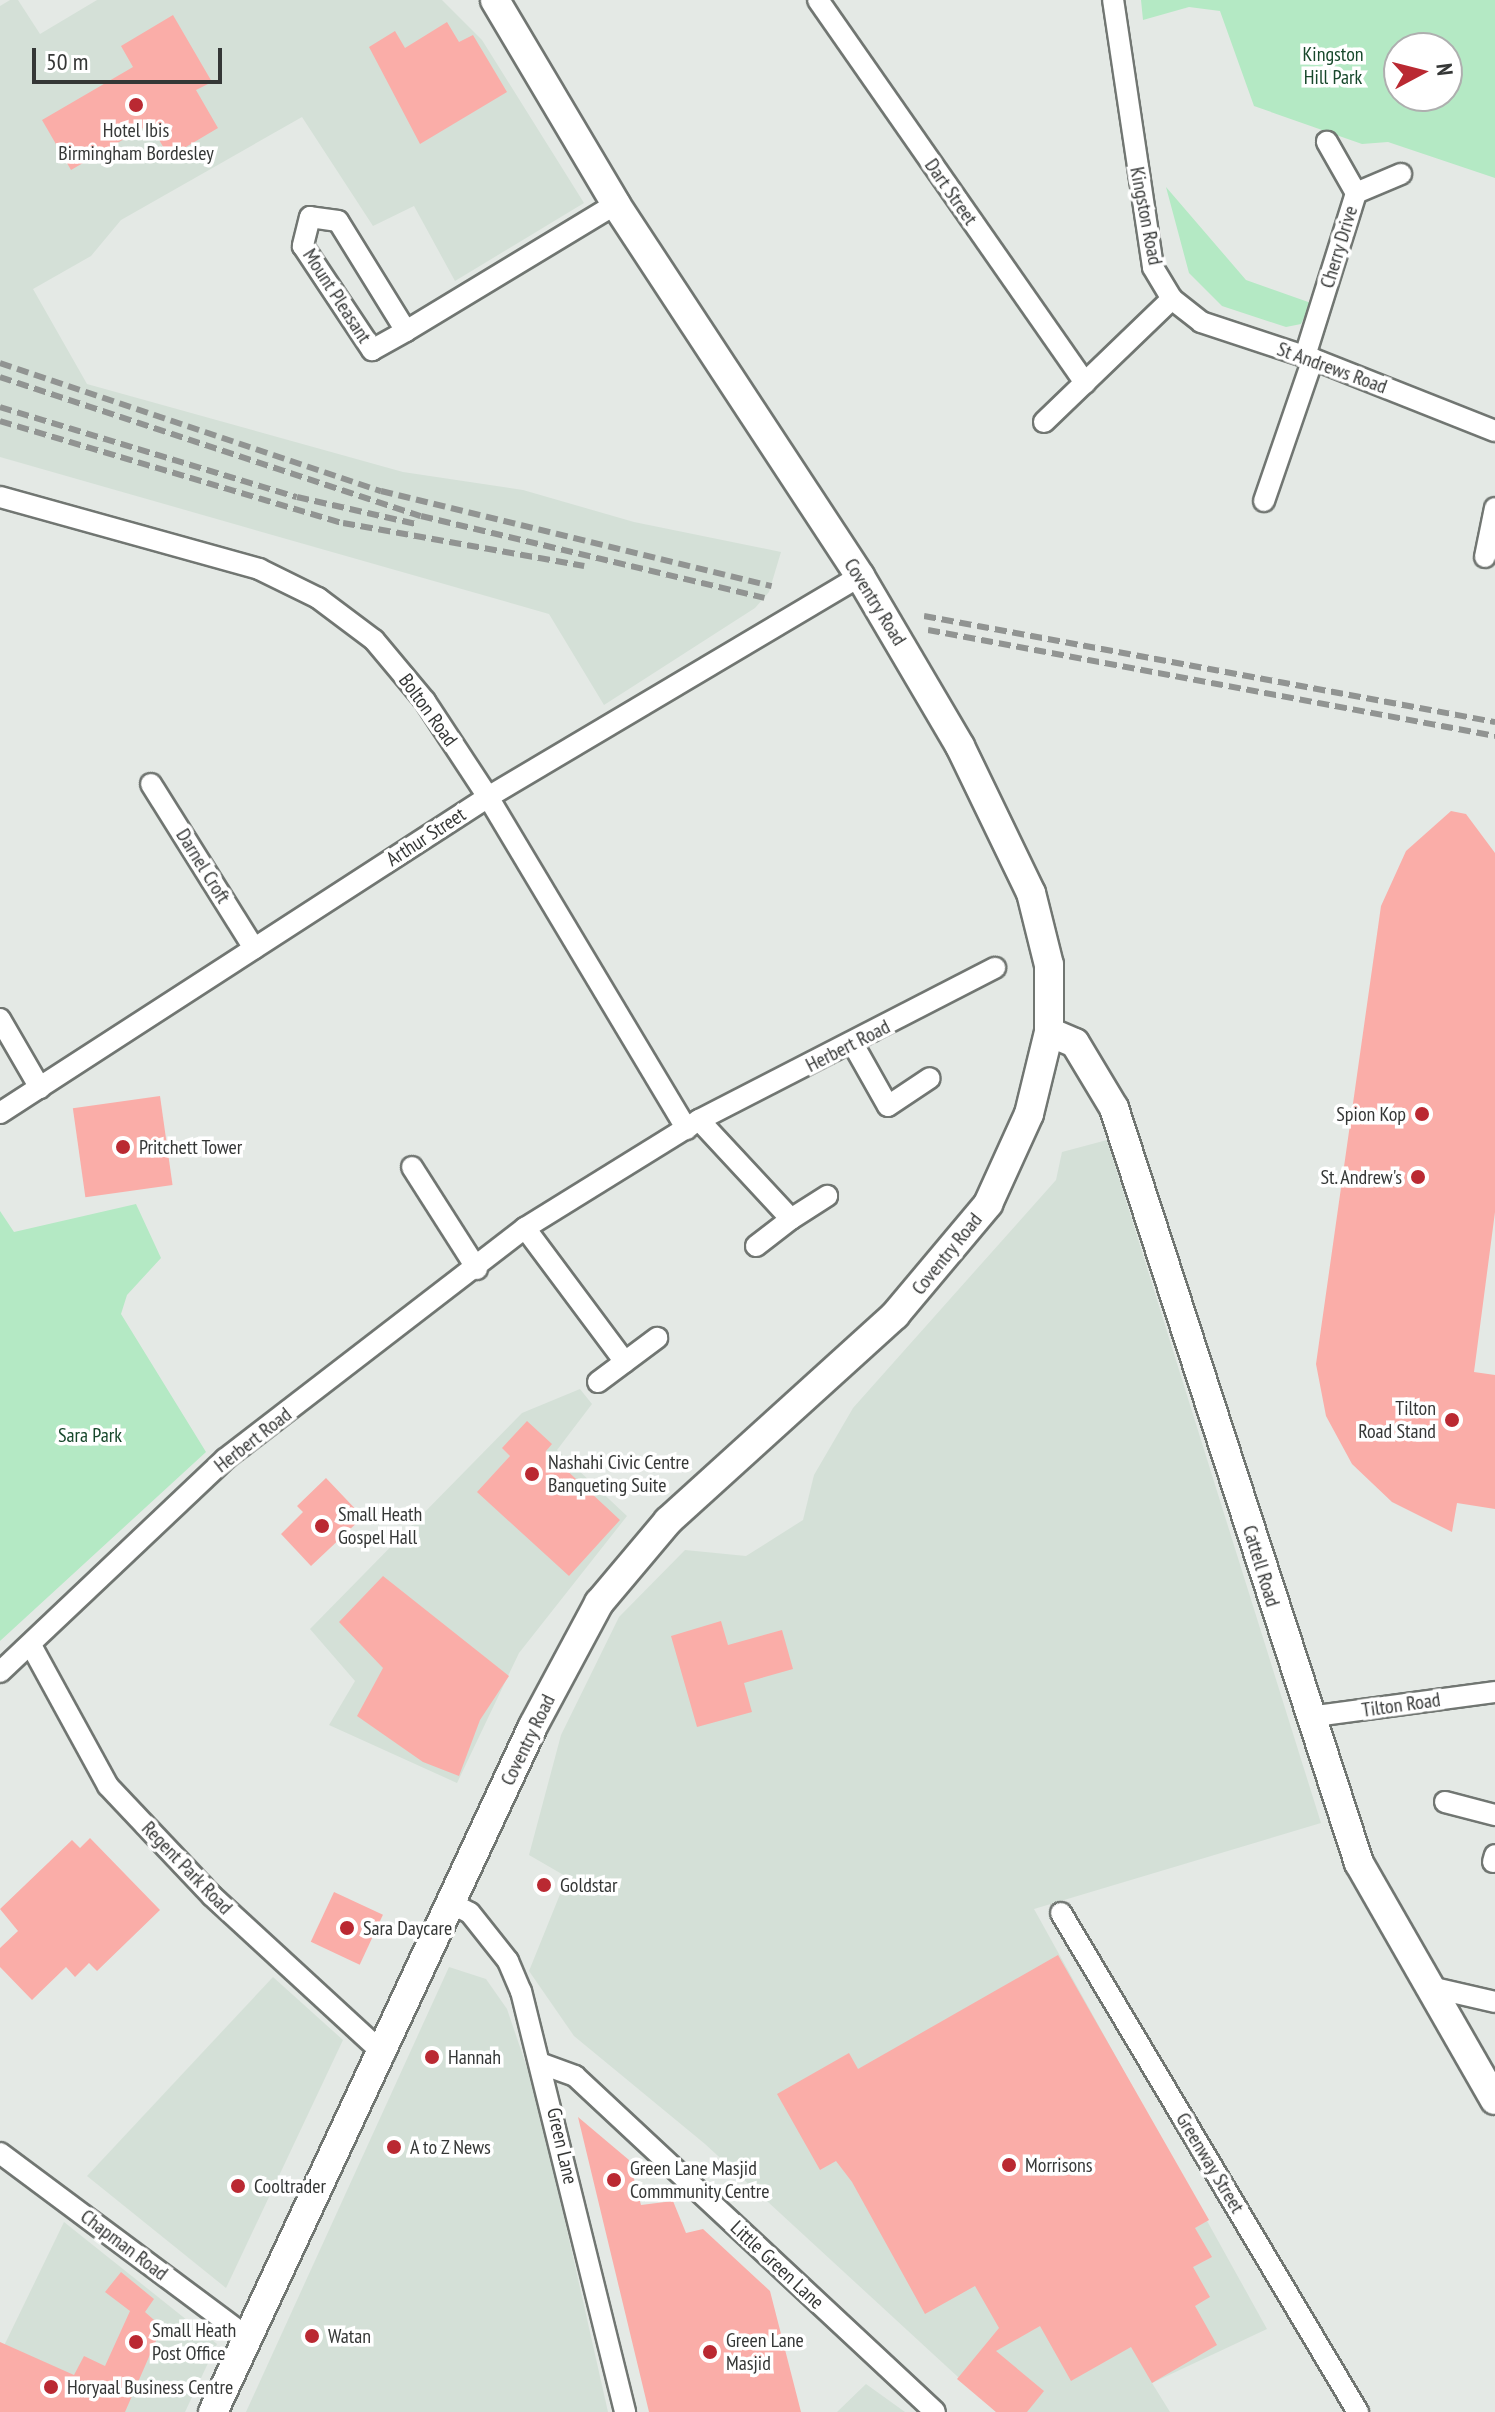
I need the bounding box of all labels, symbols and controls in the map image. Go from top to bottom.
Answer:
scale bar [36,32,226,82]
north arrow [1383,32,1463,112]
park label: Kingston Hill Park [1302,42,1364,89]
text: 50 m [46,46,88,77]
text: N [1430,62,1459,77]
marker: Hotel Ibis Birmingham Bordesley [127,96,145,114]
place label: Hotel Ibis Birmingham Bordesley [58,118,214,165]
street label: Dart Street [919,154,983,230]
street label: Kingston Road [1125,165,1167,267]
street label: Cherry Drive [1315,203,1363,291]
street label: Mount Pleasant [298,244,376,348]
street label: St Andrews Road [1274,337,1390,399]
street label: Coventry Road [839,554,911,650]
street label: Bolton Road [394,669,462,751]
street label: Arthur Street [382,803,470,871]
street label: Darnel Croft [171,824,235,908]
street label: Herbert Road [802,1015,894,1077]
place label: Spion Kop [1336,1102,1406,1126]
marker: Spion Kop [1413,1105,1431,1123]
place label: Pritchett Tower [139,1135,243,1159]
marker: Pritchett Tower [114,1138,132,1156]
place label: St. Andrew's [1319,1165,1402,1189]
marker: St. Andrew's [1409,1168,1427,1186]
street label: Coventry Road [907,1208,987,1300]
place label: Tilton Road Stand [1358,1396,1436,1443]
street label: Herbert Road [210,1402,296,1478]
marker: Tilton Road Stand [1443,1411,1461,1429]
park label: Sara Park [58,1423,122,1447]
place label: Nashahi Civic Centre Banqueting Suite [548,1450,690,1497]
marker: Nashahi Civic Centre Banqueting Suite [523,1465,541,1483]
place label: Small Heath Gospel Hall [338,1502,422,1549]
marker: Small Heath Gospel Hall [313,1517,331,1535]
street label: Cattell Road [1237,1522,1285,1610]
street label: Tilton Road [1360,1688,1442,1722]
street label: Coventry Road [496,1690,560,1790]
street label: Regent Park Road [137,1816,237,1920]
place label: Goldstar [560,1873,618,1897]
marker: Goldstar [535,1876,553,1894]
place label: Sara Daycare [363,1916,452,1940]
marker: Sara Daycare [338,1919,356,1937]
place label: Hannah [448,2045,501,2069]
marker: Hannah [423,2048,441,2066]
street label: Green Lane [542,2105,582,2187]
street label: Greenway Street [1171,2108,1249,2218]
place label: A to Z News [410,2135,492,2159]
marker: A to Z News [385,2138,403,2156]
place label: Morrisons [1025,2153,1093,2177]
place label: Green Lane Masjid Commmunity Centre [630,2156,770,2203]
marker: Morrisons [1000,2156,1018,2174]
marker: Green Lane Masjid Commmunity Centre [605,2171,623,2189]
place label: Cooltrader [254,2174,326,2198]
marker: Cooltrader [229,2177,247,2195]
street label: Chapman Road [76,2204,172,2286]
street label: Little Green Lane [725,2216,829,2314]
place label: Small Heath Post Office [152,2318,236,2365]
place label: Watan [328,2324,371,2348]
marker: Watan [303,2327,321,2345]
place label: Green Lane Masjid [726,2328,804,2375]
marker: Small Heath Post Office [127,2333,145,2351]
marker: Green Lane Masjid [701,2343,719,2361]
place label: Horyaal Business Centre [67,2375,233,2399]
marker: Horyaal Business Centre [42,2378,60,2396]

